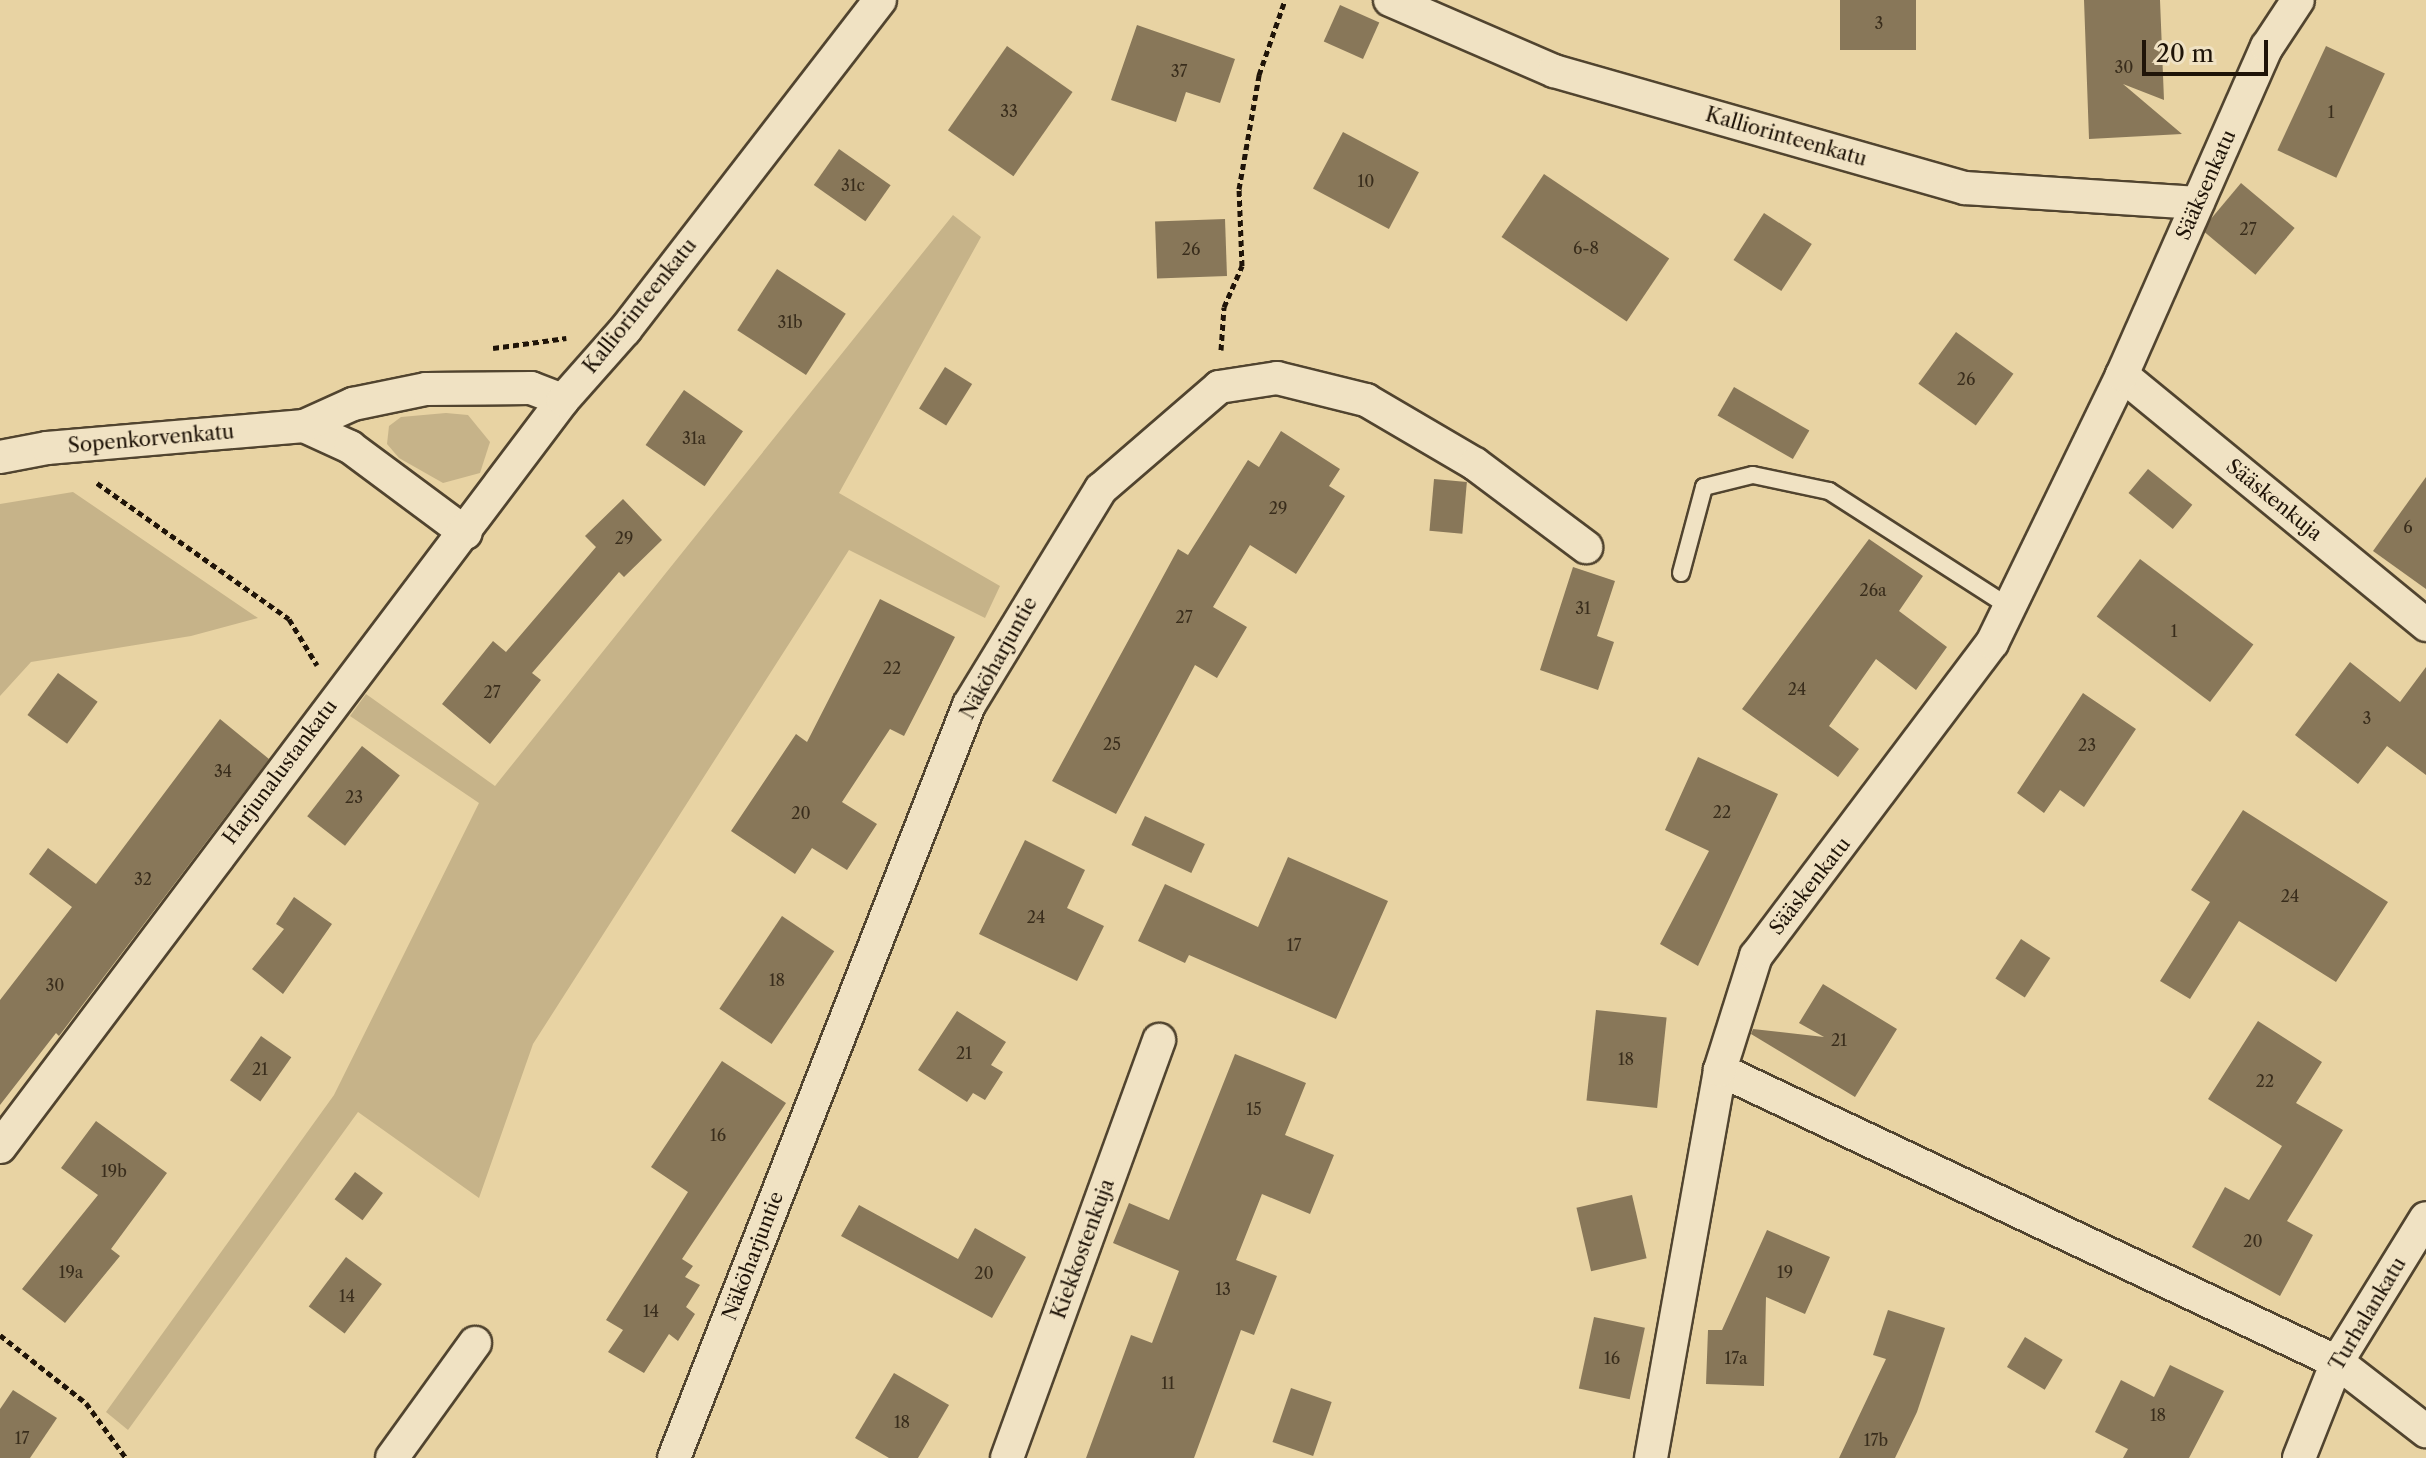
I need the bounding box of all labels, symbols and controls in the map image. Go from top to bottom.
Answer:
house number: 3 [1875,13,1883,33]
scale bar [2146,24,2272,74]
text: 20 m [2156,39,2214,68]
house number: 30 [2115,57,2133,77]
house number: 37 [1171,61,1187,81]
house number: 33 [1000,101,1018,121]
house number: 1 [2328,102,2334,122]
street label: Kalliorinteenkatu [1703,103,1869,171]
street label: Sääksenkatu [2171,126,2241,244]
house number: 10 [1358,171,1374,191]
house number: 31c [841,175,865,195]
house number: 27 [2239,219,2257,239]
street label: Kalliorinteenkatu [578,234,702,378]
house number: 6-8 [1573,238,1599,258]
house number: 26 [1182,239,1200,259]
house number: 31b [777,312,803,332]
house number: 26 [1957,369,1975,389]
street label: Sopenkorvenkatu [67,420,235,458]
house number: 31a [682,428,706,448]
street label: Sääskenkuja [2221,454,2327,546]
house number: 29 [1269,498,1287,518]
house number: 6 [2403,517,2413,537]
house number: 29 [615,528,633,548]
house number: 26a [1859,580,1887,600]
street label: Näköharjuntie [956,593,1042,723]
house number: 31 [1575,598,1591,618]
house number: 27 [1175,607,1193,627]
house number: 1 [2171,621,2177,641]
house number: 22 [883,658,901,678]
house number: 24 [1788,679,1806,699]
house number: 27 [483,682,501,702]
street label: Harjunalustankatu [218,695,342,849]
house number: 3 [2363,708,2371,728]
house number: 25 [1103,734,1121,754]
house number: 23 [2078,735,2096,755]
house number: 34 [214,761,232,781]
house number: 23 [345,787,363,807]
house number: 22 [1713,802,1731,822]
house number: 20 [791,803,811,823]
street label: Sääskenkatu [1764,832,1856,940]
house number: 32 [134,869,152,889]
house number: 24 [2281,886,2299,906]
house number: 24 [1027,907,1045,927]
house number: 17 [1287,935,1301,955]
house number: 18 [769,970,785,990]
house number: 30 [46,975,64,995]
house number: 21 [1831,1030,1847,1050]
house number: 21 [956,1043,972,1063]
house number: 18 [1618,1049,1634,1069]
house number: 21 [252,1059,268,1079]
house number: 22 [2256,1071,2274,1091]
house number: 15 [1246,1099,1262,1119]
house number: 16 [710,1125,726,1145]
house number: 19b [101,1161,127,1181]
street label: Kiekkostenkuja [1047,1176,1119,1322]
street label: Näköharjuntie [717,1188,789,1324]
house number: 20 [2243,1231,2263,1251]
street label: Turhalankatu [2325,1253,2411,1375]
house number: 19a [59,1262,83,1282]
house number: 19 [1777,1262,1793,1282]
house number: 20 [974,1263,994,1283]
house number: 13 [1215,1279,1231,1299]
house number: 14 [339,1286,355,1306]
house number: 14 [643,1301,659,1321]
house number: 16 [1604,1348,1620,1368]
house number: 17a [1724,1348,1748,1368]
house number: 11 [1161,1373,1175,1393]
house number: 18 [2150,1405,2166,1425]
house number: 18 [894,1412,910,1432]
house number: 17 [15,1428,29,1448]
house number: 17b [1864,1430,1888,1450]

